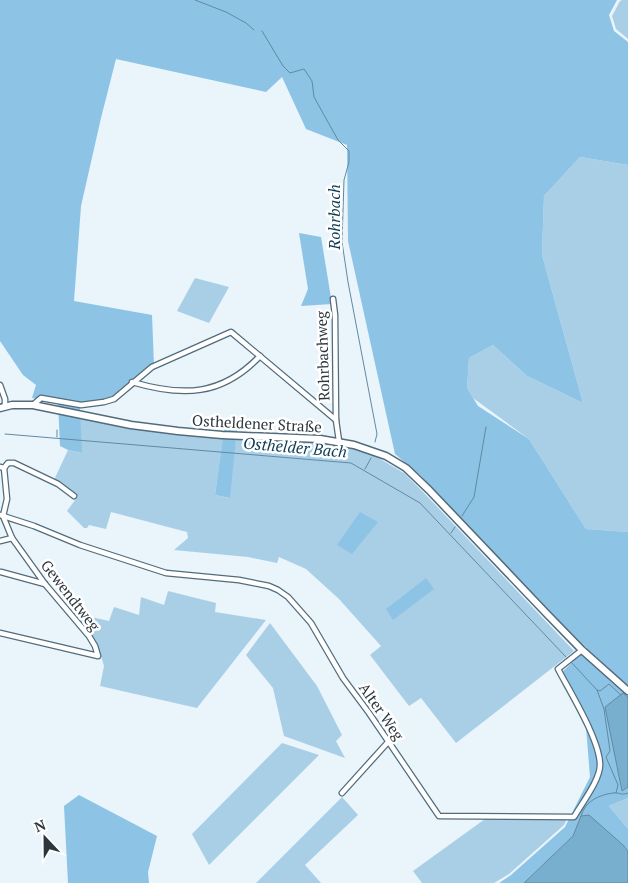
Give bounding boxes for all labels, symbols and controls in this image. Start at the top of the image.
water label: Rohrbach [323,184,345,251]
street label: Rohrbachweg [310,310,334,401]
street label: Ostheldener Straße [192,410,322,436]
water label: Osthelder Bach [242,432,348,462]
street label: Gewendtweg [37,555,106,636]
street label: Alter Weg [355,678,410,745]
north arrow [20,813,70,863]
text: N [31,815,49,836]

